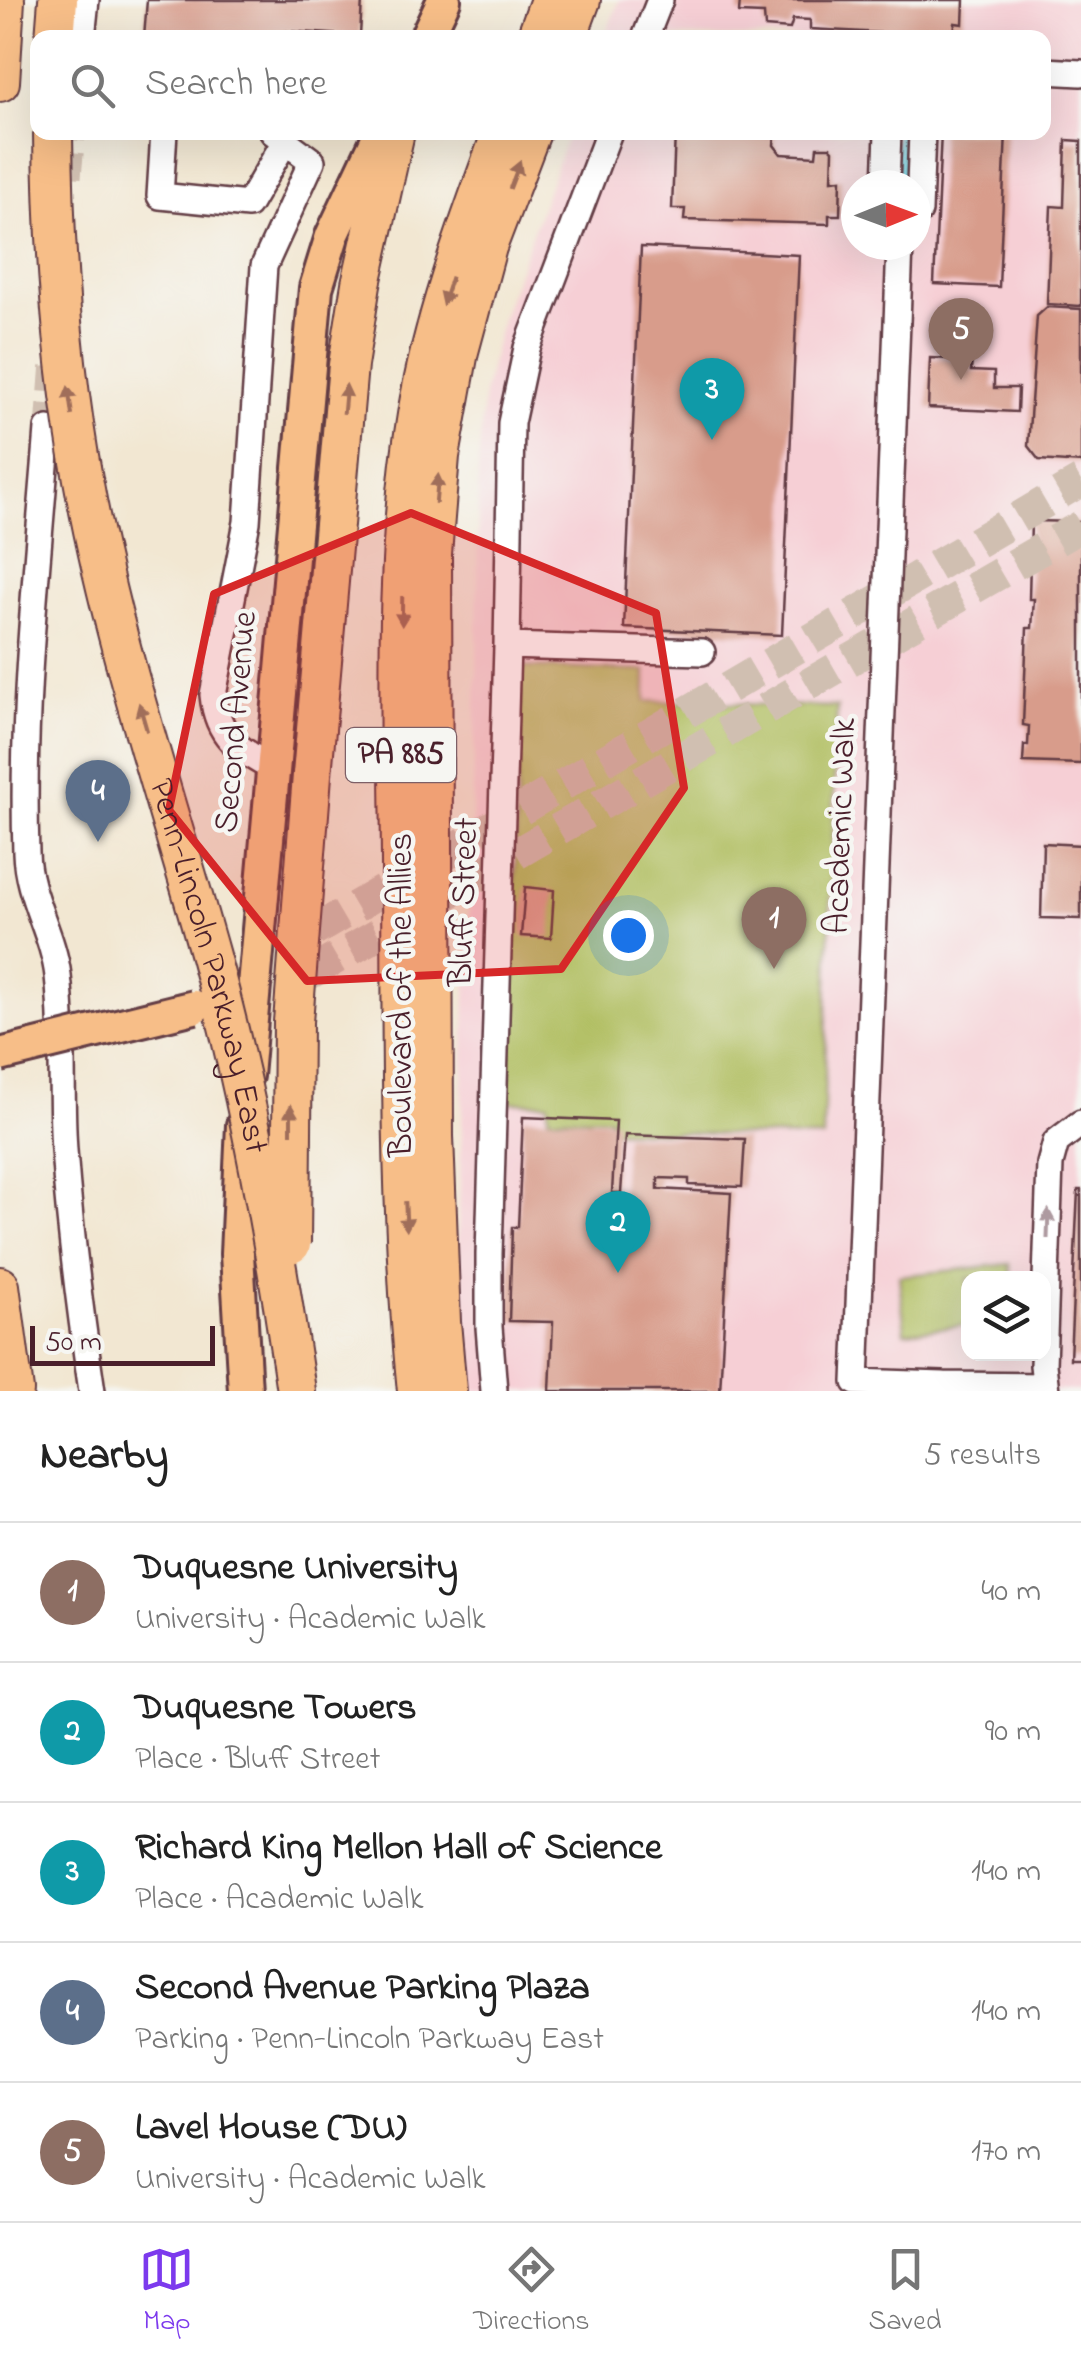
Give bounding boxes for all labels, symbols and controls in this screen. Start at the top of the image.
search box [30,30,1051,140]
text: Search here [145,57,327,113]
icon: search [65,58,120,113]
one-way arrow [507,159,523,189]
north arrow [841,170,931,260]
one-way arrow [439,276,454,306]
pin: 5 [928,298,994,380]
pin: 3 [680,358,744,440]
one-way arrow [338,383,354,414]
one-way arrow [62,384,78,416]
one-way arrow [430,473,446,505]
one-way arrow [394,596,410,628]
street label: Second Avenue [202,609,272,835]
one-way arrow [135,701,150,732]
street label: Academic Walk [813,716,871,935]
road number: PA 885 [346,728,456,782]
pin: 4 [66,760,130,842]
street label: Penn-Lincoln Parkway East [134,773,281,1158]
street label: Bluff Street [437,816,493,989]
street label: Boulevard of the Allies [377,833,428,1158]
pin: 1 [742,886,806,969]
your location [603,910,654,961]
one-way arrow [283,1103,299,1135]
pin: 2 [586,1190,650,1273]
one-way arrow [398,1201,414,1233]
one-way arrow [1040,1207,1056,1239]
map controls [961,1271,1051,1361]
button: layers [961,1271,1051,1361]
scale bar [30,1321,215,1366]
text: 50 m [45,1323,102,1364]
text: Nearby [40,1426,168,1487]
text: 5 results [924,1433,1041,1480]
text: Duquesne University [135,1541,458,1597]
text: 1 [67,1569,78,1616]
text: 40 m [981,1569,1041,1616]
text: University · Academic Walk [135,1597,486,1644]
text: Duquesne Towers [135,1681,417,1737]
text: 2 [65,1709,80,1756]
text: 90 m [985,1709,1041,1756]
text: Place · Bluff Street [135,1737,380,1784]
text: Richard King Mellon Hall of Science [135,1821,662,1877]
text: 3 [66,1849,79,1896]
text: 140 m [971,1849,1041,1896]
text: Place · Academic Walk [135,1877,423,1924]
text: Second Avenue Parking Plaza [135,1961,590,2017]
text: 4 [66,1989,79,2036]
text: 140 m [971,1989,1041,2036]
text: Parking · Penn-Lincoln Parkway East [135,2017,604,2064]
text: Lavel House (DU) [135,2101,407,2157]
text: 5 [63,2129,82,2176]
text: 170 m [971,2129,1041,2176]
text: University · Academic Walk [135,2157,486,2204]
tab: Map [139,2242,194,2343]
tab: Directions [473,2242,590,2343]
tab: Saved [869,2242,942,2343]

